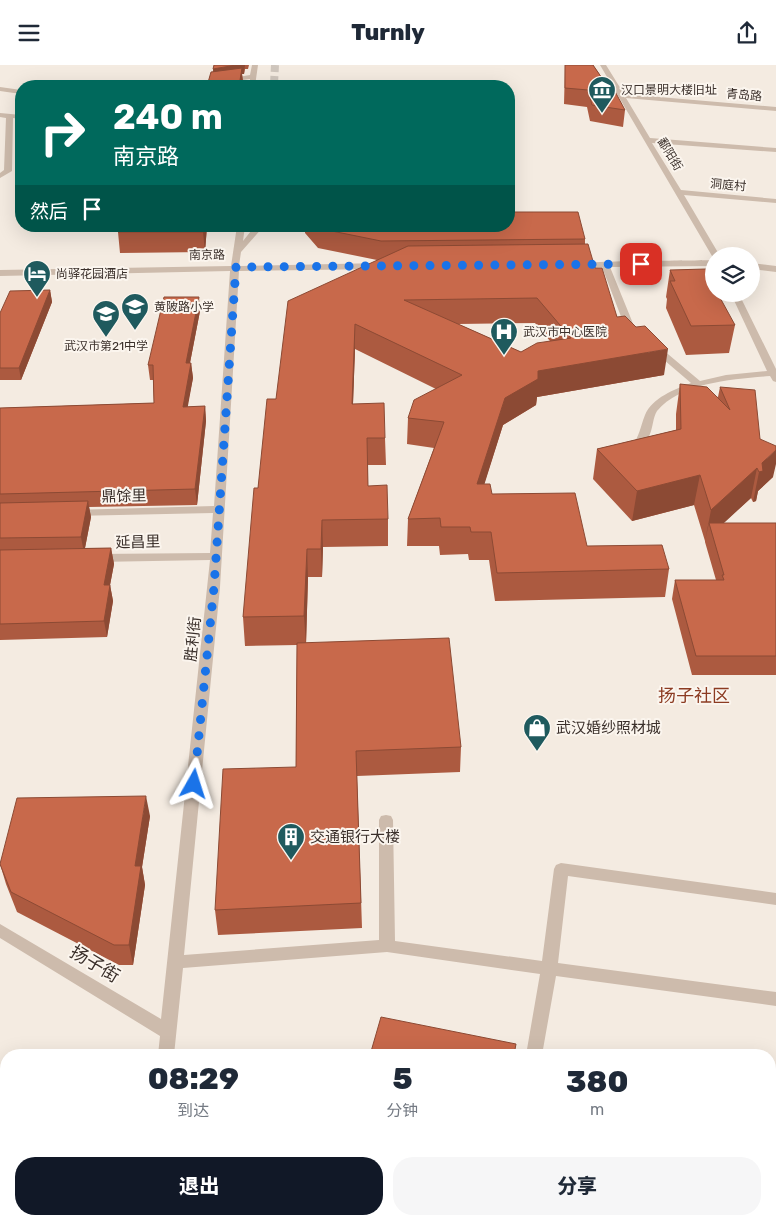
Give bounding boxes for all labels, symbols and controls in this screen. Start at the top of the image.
icon: menu [15,19,43,47]
text: Turnly [351,19,425,46]
icon: share [733,19,761,47]
museum icon: 汉口景明大楼旧址 [587,75,617,114]
place label: 汉口景明大楼旧址 [621,83,717,97]
street label: 青岛路 [725,86,763,104]
text: 240 m [113,96,223,138]
icon: right [30,100,95,165]
street label: 鄱阳街 [655,135,685,173]
text: 南京路 [113,143,179,170]
street label: 洞庭村 [709,176,748,194]
icon: arrive [78,195,106,223]
text: 然后 [30,200,68,223]
pin [620,243,662,285]
map controls [705,247,760,302]
button: layers [705,247,760,302]
street label: 南京路 [189,248,225,262]
icon: arrive [627,250,655,278]
hotel icon: 尚驿花园酒店 [22,259,52,298]
place label: 尚驿花园酒店 [56,267,128,281]
school or university icon: 黄陂路小学 [120,292,150,331]
school or university icon: 武汉市第21中学 [91,299,121,338]
place label: 黄陂路小学 [154,300,214,314]
hospital icon: 武汉市中心医院 [489,317,519,356]
place label: 武汉市中心医院 [523,325,607,339]
place label: 武汉市第21中学 [64,339,148,353]
street label: 鼎馀里 [101,487,147,505]
street label: 延昌里 [115,533,161,551]
street label: 胜利街 [182,616,204,662]
district label: 扬子社区 [658,685,730,707]
shop icon: 武汉婚纱照材城 [522,713,552,752]
place label: 武汉婚纱照材城 [556,719,661,737]
position arrow [167,757,219,809]
building icon: 交通银行大楼 [276,822,306,861]
place label: 交通银行大楼 [310,828,400,846]
street label: 扬子街 [66,941,124,987]
text: 08:29 [148,1061,239,1097]
text: 5 [392,1061,412,1097]
text: 380 [566,1064,628,1100]
text: m [590,1100,604,1119]
text: 到达 [177,1101,209,1120]
text: 分钟 [386,1101,418,1120]
button: 退出 [15,1157,383,1215]
button: 分享 [393,1157,761,1215]

